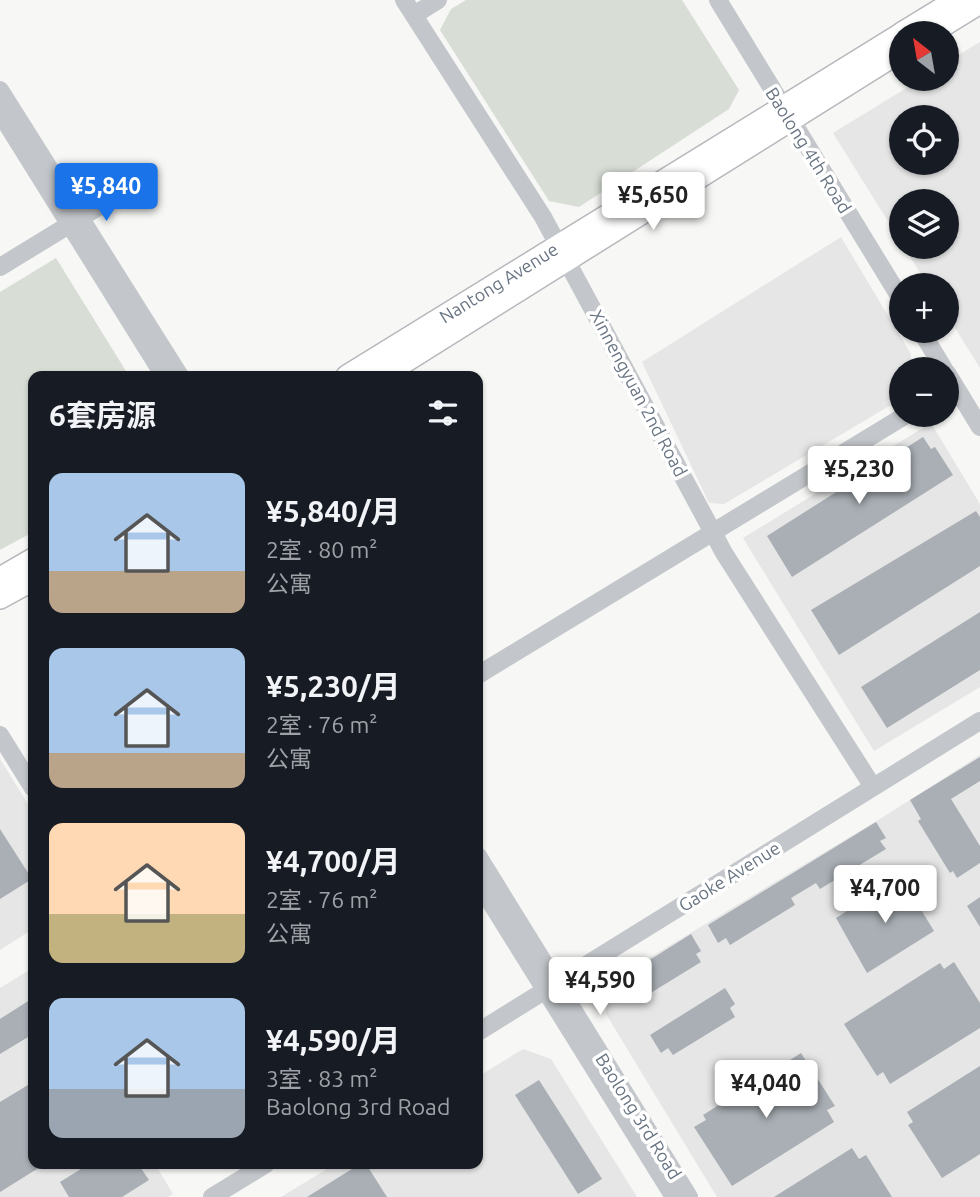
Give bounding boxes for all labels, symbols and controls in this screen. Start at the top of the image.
north arrow [889,21,959,91]
map controls [889,21,959,427]
street label: Baolong 4th Road [762,84,856,216]
button: locate [889,105,959,175]
pin: ¥5,840 [49,164,163,223]
text: ¥5,840 [71,173,141,198]
pin: ¥5,650 [596,173,710,232]
text: ¥5,650 [618,182,688,207]
button: layers [889,189,959,259]
street label: Nantong Avenue [436,238,561,327]
button: + [889,273,959,343]
street label: Xinnengyuan 2nd Road [587,306,691,480]
button: − [889,357,959,427]
icon: filters [424,394,462,432]
text: 6套房源 [49,398,156,432]
pin: ¥5,230 [802,447,916,506]
text: ¥5,230 [824,456,894,481]
text: ¥5,840/月 [266,494,401,528]
icon: home [105,501,189,585]
text: 2室 · 80 m² [266,537,377,562]
text: 公寓 [266,571,312,596]
text: ¥5,230/月 [266,669,401,703]
icon: home [105,676,189,760]
text: 2室 · 76 m² [266,712,377,737]
text: 公寓 [266,746,312,771]
street label: Gaoke Avenue [675,837,783,915]
text: ¥4,700/月 [266,844,401,878]
icon: home [105,851,189,935]
pin: ¥4,700 [828,866,942,925]
text: ¥4,700 [850,875,920,900]
text: 2室 · 76 m² [266,887,377,912]
text: 公寓 [266,921,312,946]
pin: ¥4,590 [543,958,657,1017]
text: ¥4,590 [565,967,635,992]
text: ¥4,590/月 [266,1023,401,1057]
icon: home [105,1026,189,1110]
street label: Baolong 3rd Road [592,1050,686,1182]
pin: ¥4,040 [709,1060,823,1120]
text: 3室 · 83 m² [266,1066,377,1091]
text: ¥4,040 [731,1070,801,1095]
text: Baolong 3rd Road [266,1094,450,1119]

